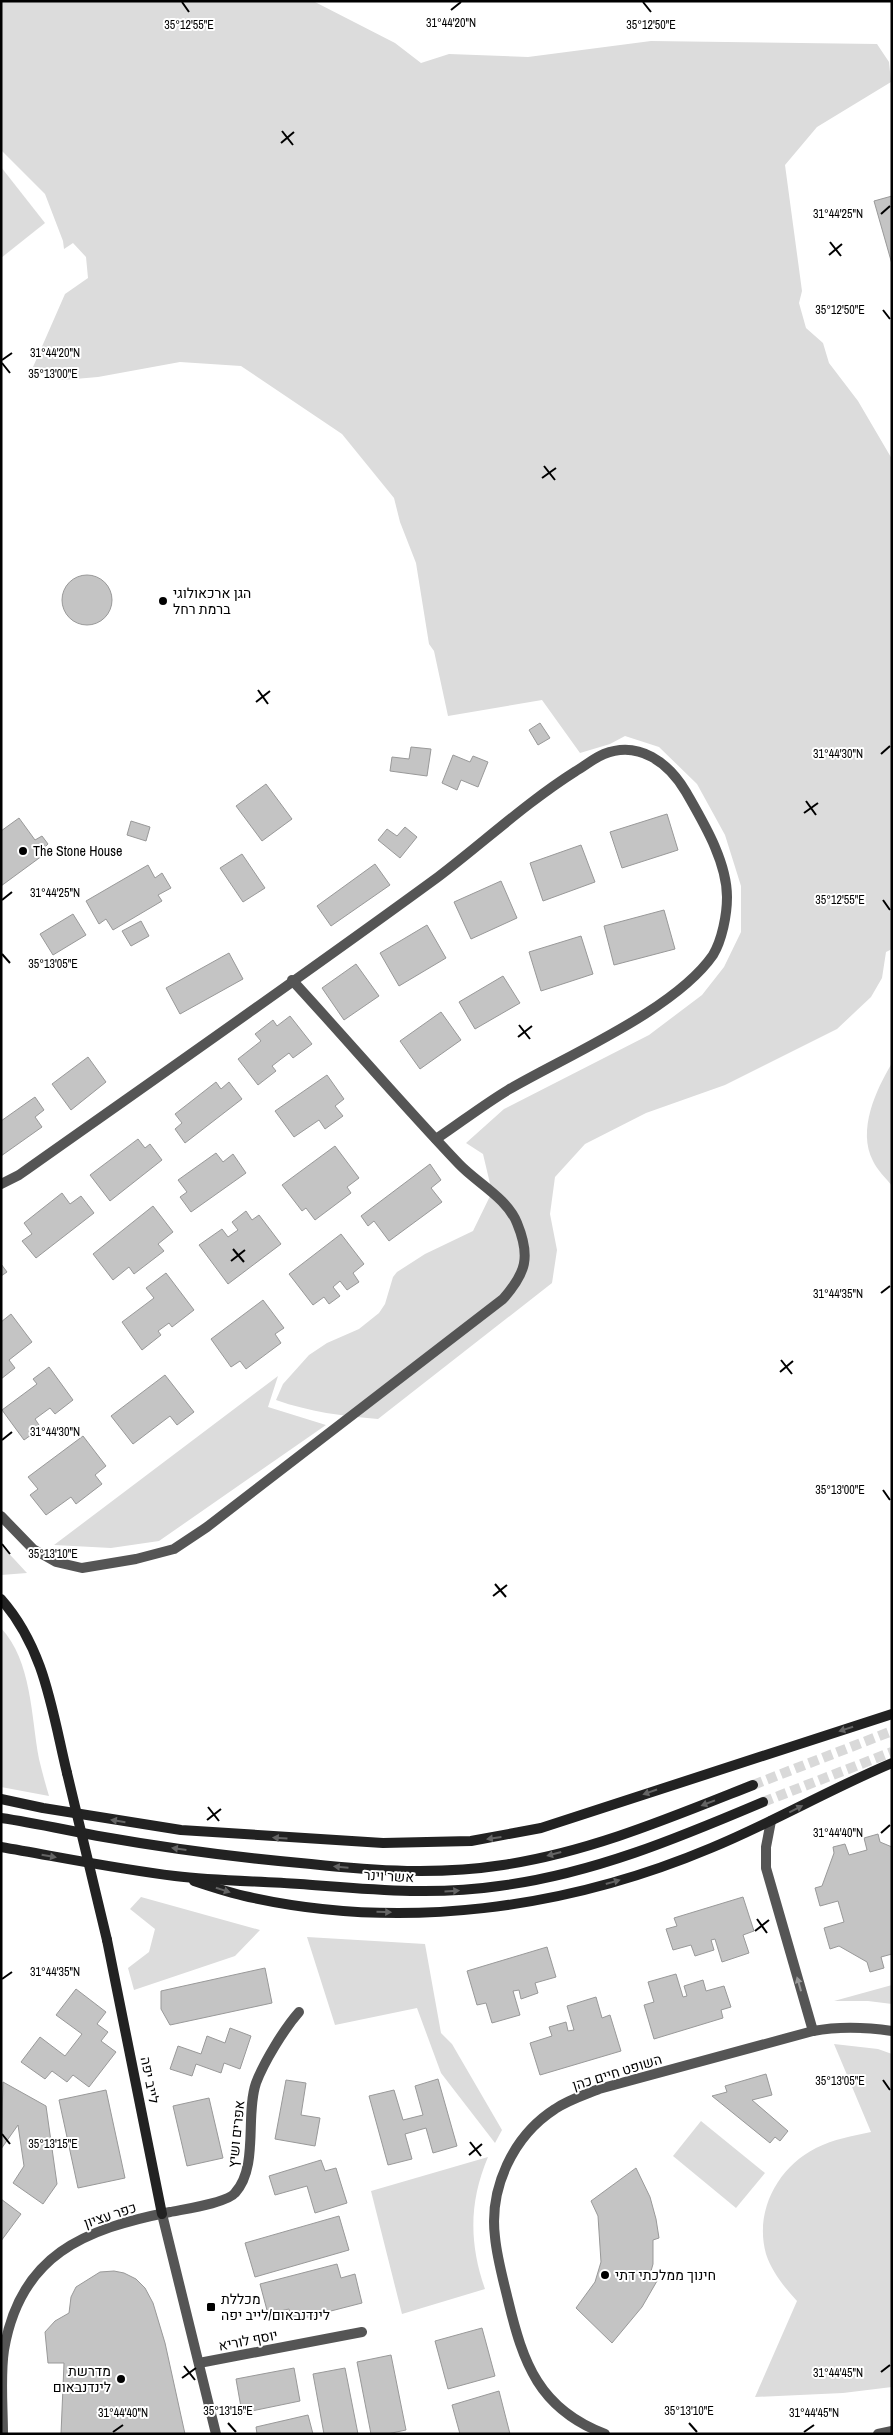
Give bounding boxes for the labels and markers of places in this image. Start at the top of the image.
place label: הגן ארכאולוגי ברמת רחל [173,584,251,618]
marker: הגן ארכאולוגי ברמת רחל [157,595,169,607]
place label: The Stone House [33,842,122,860]
marker: The Stone House [17,845,29,857]
place label: חינוך ממלכתי דתי [615,2266,716,2284]
marker: חינוך ממלכתי דתי [599,2269,611,2281]
place label: מכללת לינדנבאום/לייב יפה [221,2290,330,2324]
marker: מכללת לינדנבאום/לייב יפה [205,2301,217,2313]
place label: מדרשת לינדנבאום [53,2362,111,2396]
marker: מדרשת לינדנבאום [115,2373,127,2385]

